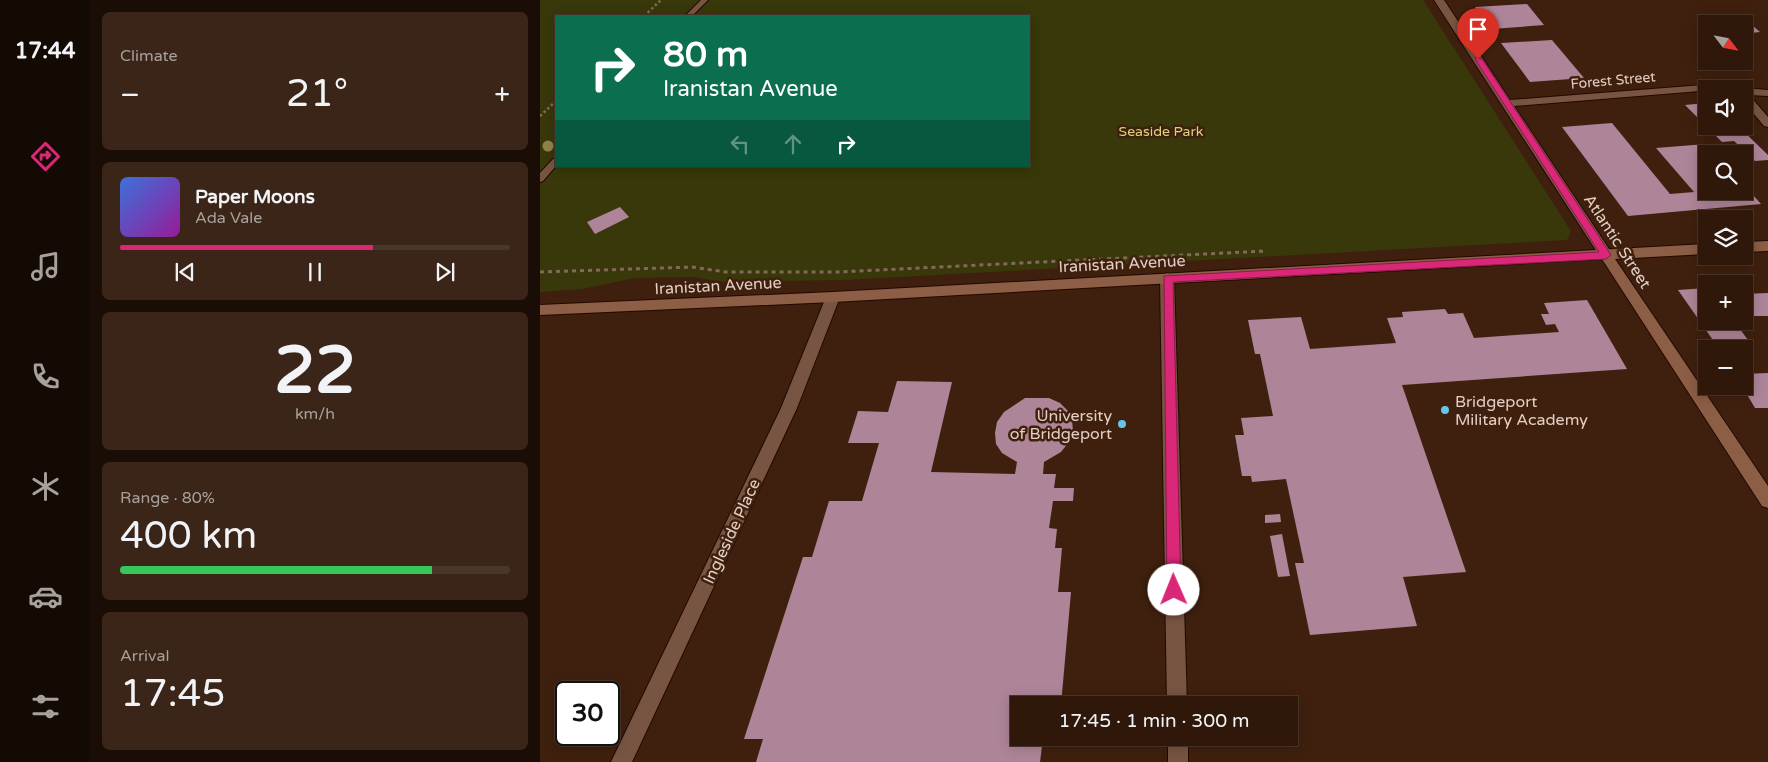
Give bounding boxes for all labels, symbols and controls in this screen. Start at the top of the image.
pin [1457,8,1499,59]
icon: arrive [1464,15,1492,43]
north arrow [1698,15,1752,70]
map controls [1698,15,1753,395]
text: 80 m [663,34,748,76]
icon: right [580,35,645,100]
text: 17:44 [15,38,75,64]
text: Climate [120,46,178,66]
street label: Forest Street [1570,68,1657,93]
text: 21° [286,71,348,117]
text: Iranistan Avenue [663,76,838,102]
text: − [120,78,140,112]
text: + [494,78,510,112]
button: sound [1698,80,1753,135]
park label: Seaside Park [1119,123,1204,140]
icon: left [726,130,754,158]
icon: ahead [779,130,807,158]
icon: right [832,130,860,158]
icon: directions [28,139,63,174]
button: search [1698,145,1753,200]
text: Paper Moons [195,186,315,208]
street label: Atlantic Street [1579,191,1655,293]
text: Ada Vale [195,208,262,228]
button: layers [1698,210,1753,265]
icon: music [28,249,63,284]
street label: Iranistan Avenue [1058,251,1186,277]
icon: previous [171,258,199,286]
icon: pause [301,258,329,286]
icon: next [431,258,459,286]
street label: Iranistan Avenue [654,273,782,299]
button: + [1698,275,1753,330]
text: 22 [274,332,356,411]
button: − [1698,340,1753,395]
icon: phone [28,359,63,394]
place label: Bridgeport Military Academy [1455,392,1588,430]
text: km/h [295,404,335,424]
marker: Bridgeport Military Academy [1439,404,1451,416]
place label: University of Bridgeport [1010,406,1112,444]
marker: University of Bridgeport [1116,418,1128,430]
icon: climate [28,469,63,504]
street label: Ingleside Place [699,476,765,587]
text: Range · 80% [120,488,215,508]
text: 400 km [120,513,257,559]
position arrow [1147,563,1199,615]
icon: car [28,579,63,614]
text: Arrival [120,646,169,666]
text: 17:45 [120,671,225,717]
speed limit sign: 30 [555,681,620,746]
icon: filters [28,689,63,724]
text: 17:45 · 1 min · 300 m [1058,710,1250,732]

